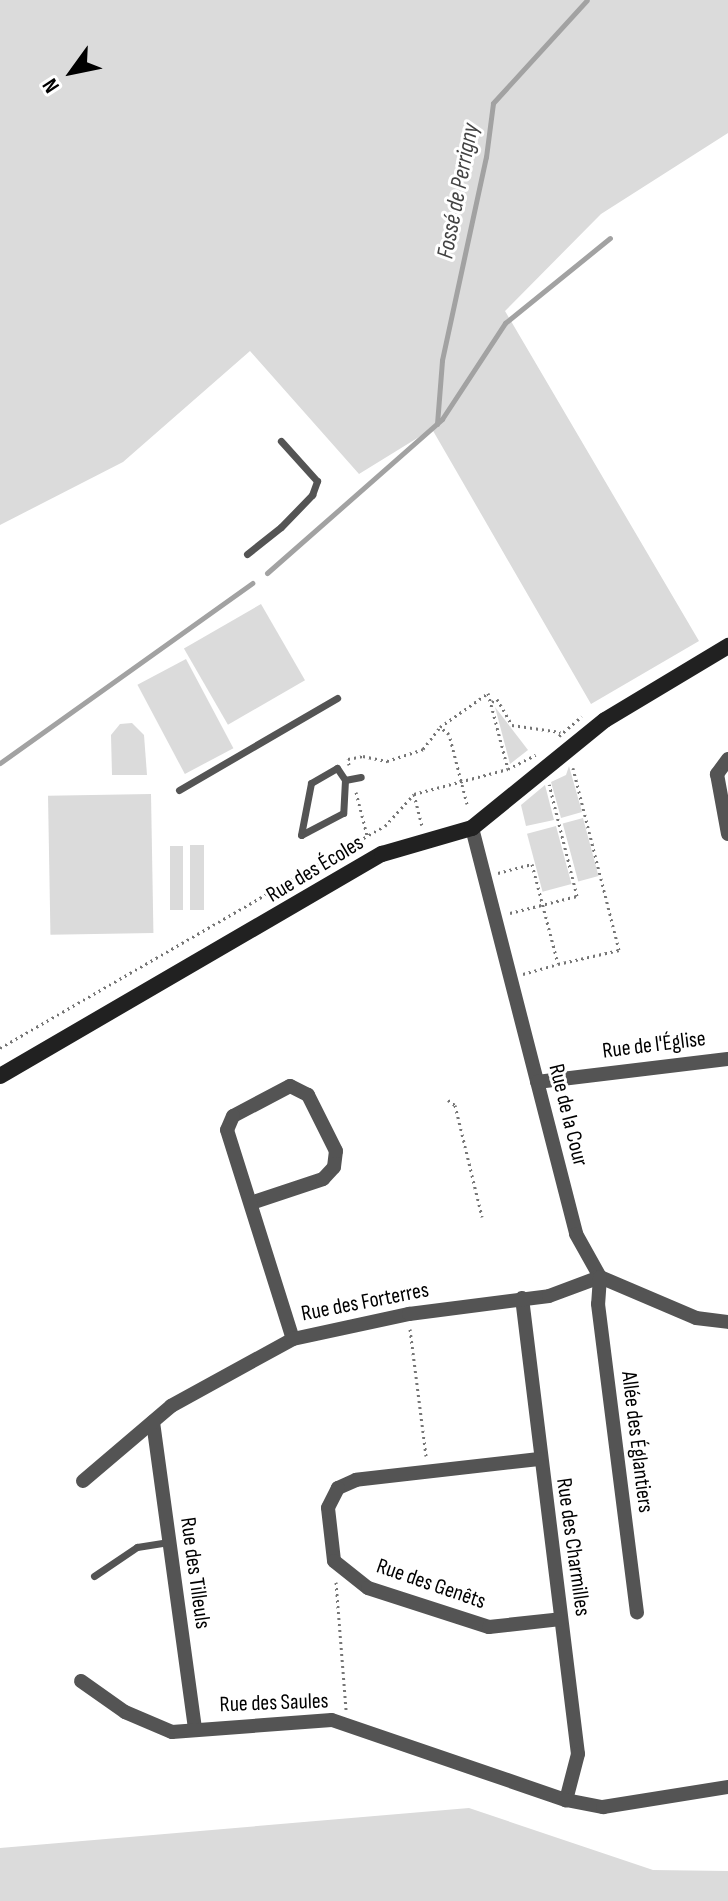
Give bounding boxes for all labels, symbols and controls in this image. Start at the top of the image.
north arrow [32,32,112,112]
text: N [37,73,66,98]
water label: Fossé de Perrigny [431,121,485,261]
street label: Rue des Écoles [262,830,368,908]
street label: Rue de l'Église [601,1026,707,1064]
street label: Rue de la Cour [543,1061,593,1169]
street label: Rue des Forterres [299,1277,431,1327]
street label: Allée des Églantiers [615,1370,659,1514]
street label: Rue des Charmilles [550,1476,596,1618]
street label: Rue des Tilleuls [174,1516,216,1630]
street label: Rue des Genêts [373,1553,489,1615]
street label: Rue des Saules [219,1688,329,1718]

